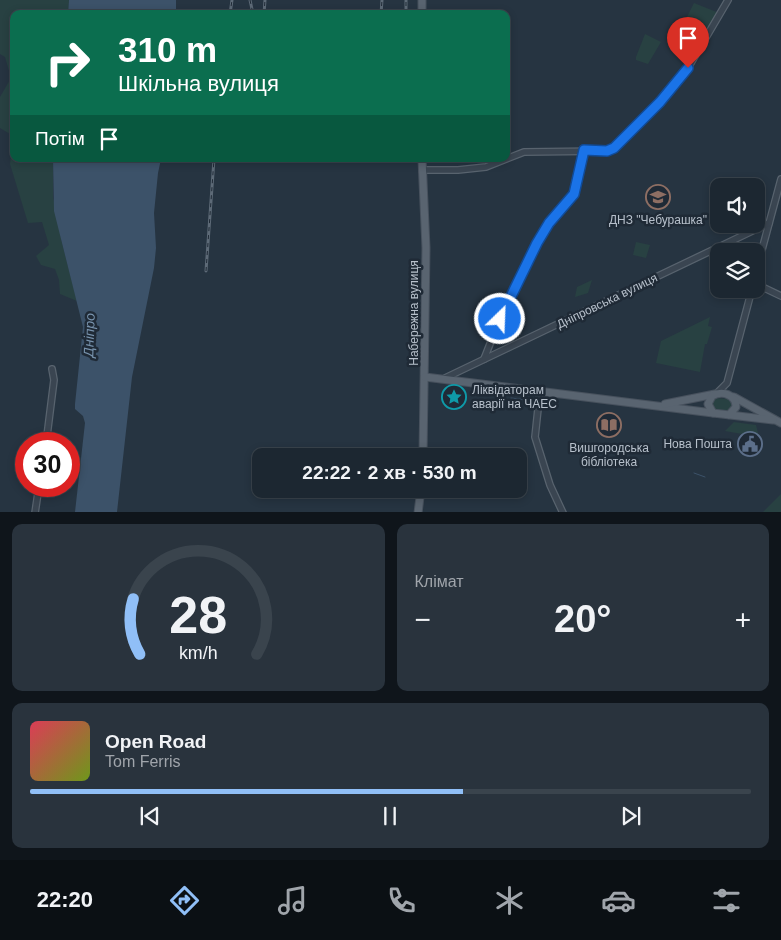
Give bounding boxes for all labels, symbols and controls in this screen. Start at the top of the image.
pin [667,17,709,68]
icon: arrive [674,24,702,52]
icon: right [35,30,100,95]
text: 310 m [118,30,217,69]
text: Шкільна вулиця [118,71,279,96]
icon: arrive [95,125,123,153]
text: Потім [35,128,85,149]
map controls [710,178,765,298]
button: sound [710,178,765,233]
school or university icon: ДНЗ "Чебурашка" [645,184,671,210]
place label: ДНЗ "Чебурашка" [609,213,707,227]
button: layers [710,243,765,298]
street label: Набережна вулиця [407,260,421,366]
street label: Дніпровська вулиця [554,271,660,331]
position arrow [473,292,525,344]
water label: Дніпро [80,313,98,359]
place label: Ліквідаторам аварії на ЧАЕС [472,383,557,411]
place icon: Ліквідаторам аварії на ЧАЕС [441,384,467,410]
library icon: Вишгородська бібліотека [596,412,622,438]
public building icon: Нова Пошта [737,431,763,457]
speed limit sign: 30 [15,432,80,497]
place label: Нова Пошта [663,437,732,451]
place label: Вишгородська бібліотека [569,441,649,469]
text: 22:22 · 2 хв · 530 m [302,462,477,483]
text: Клімат [415,573,464,590]
text: 28 [169,586,227,644]
text: 20° [554,598,611,640]
text: − [415,604,431,635]
text: + [735,604,751,635]
text: km/h [179,643,218,663]
text: Open Road [105,731,206,752]
text: Tom Ferris [105,753,181,770]
icon: previous [136,802,164,830]
icon: pause [376,802,404,830]
icon: next [617,802,645,830]
icon: directions [167,883,202,918]
icon: music [275,883,310,918]
icon: phone [384,883,419,918]
icon: climate [492,883,527,918]
icon: car [601,883,636,918]
icon: filters [709,883,744,918]
text: 22:20 [37,887,93,912]

